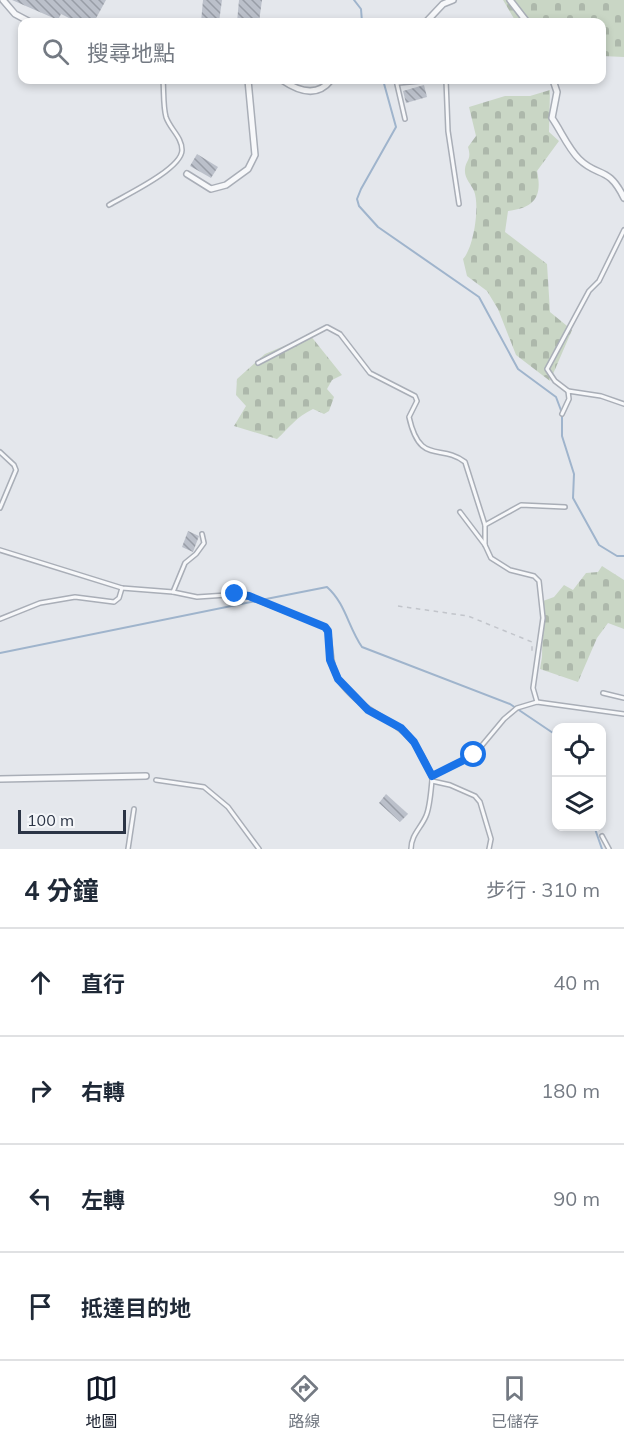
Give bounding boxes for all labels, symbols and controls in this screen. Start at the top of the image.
search box [18,18,606,84]
icon: search [39,35,72,68]
text: 搜尋地點 [87,39,175,67]
route end [221,580,247,606]
map controls [552,723,606,831]
button: locate [552,723,606,777]
route start [460,741,486,767]
button: layers [552,777,606,831]
scale bar [18,807,126,834]
text: 100 m [27,810,74,830]
text: 4 分鐘 [24,874,99,907]
text: 步行 · 310 m [486,877,600,902]
icon: ahead [24,966,57,999]
text: 直行 [81,970,125,998]
text: 40 m [553,970,600,995]
icon: right [24,1074,57,1107]
text: 右轉 [81,1078,125,1106]
text: 180 m [541,1078,600,1103]
icon: left [24,1182,57,1215]
text: 左轉 [81,1186,125,1214]
text: 90 m [553,1186,600,1211]
icon: arrive [24,1290,57,1323]
text: 抵達目的地 [81,1294,191,1322]
tab: 地圖 [85,1372,118,1432]
tab: 路線 [288,1372,321,1432]
tab: 已儲存 [491,1372,539,1432]

